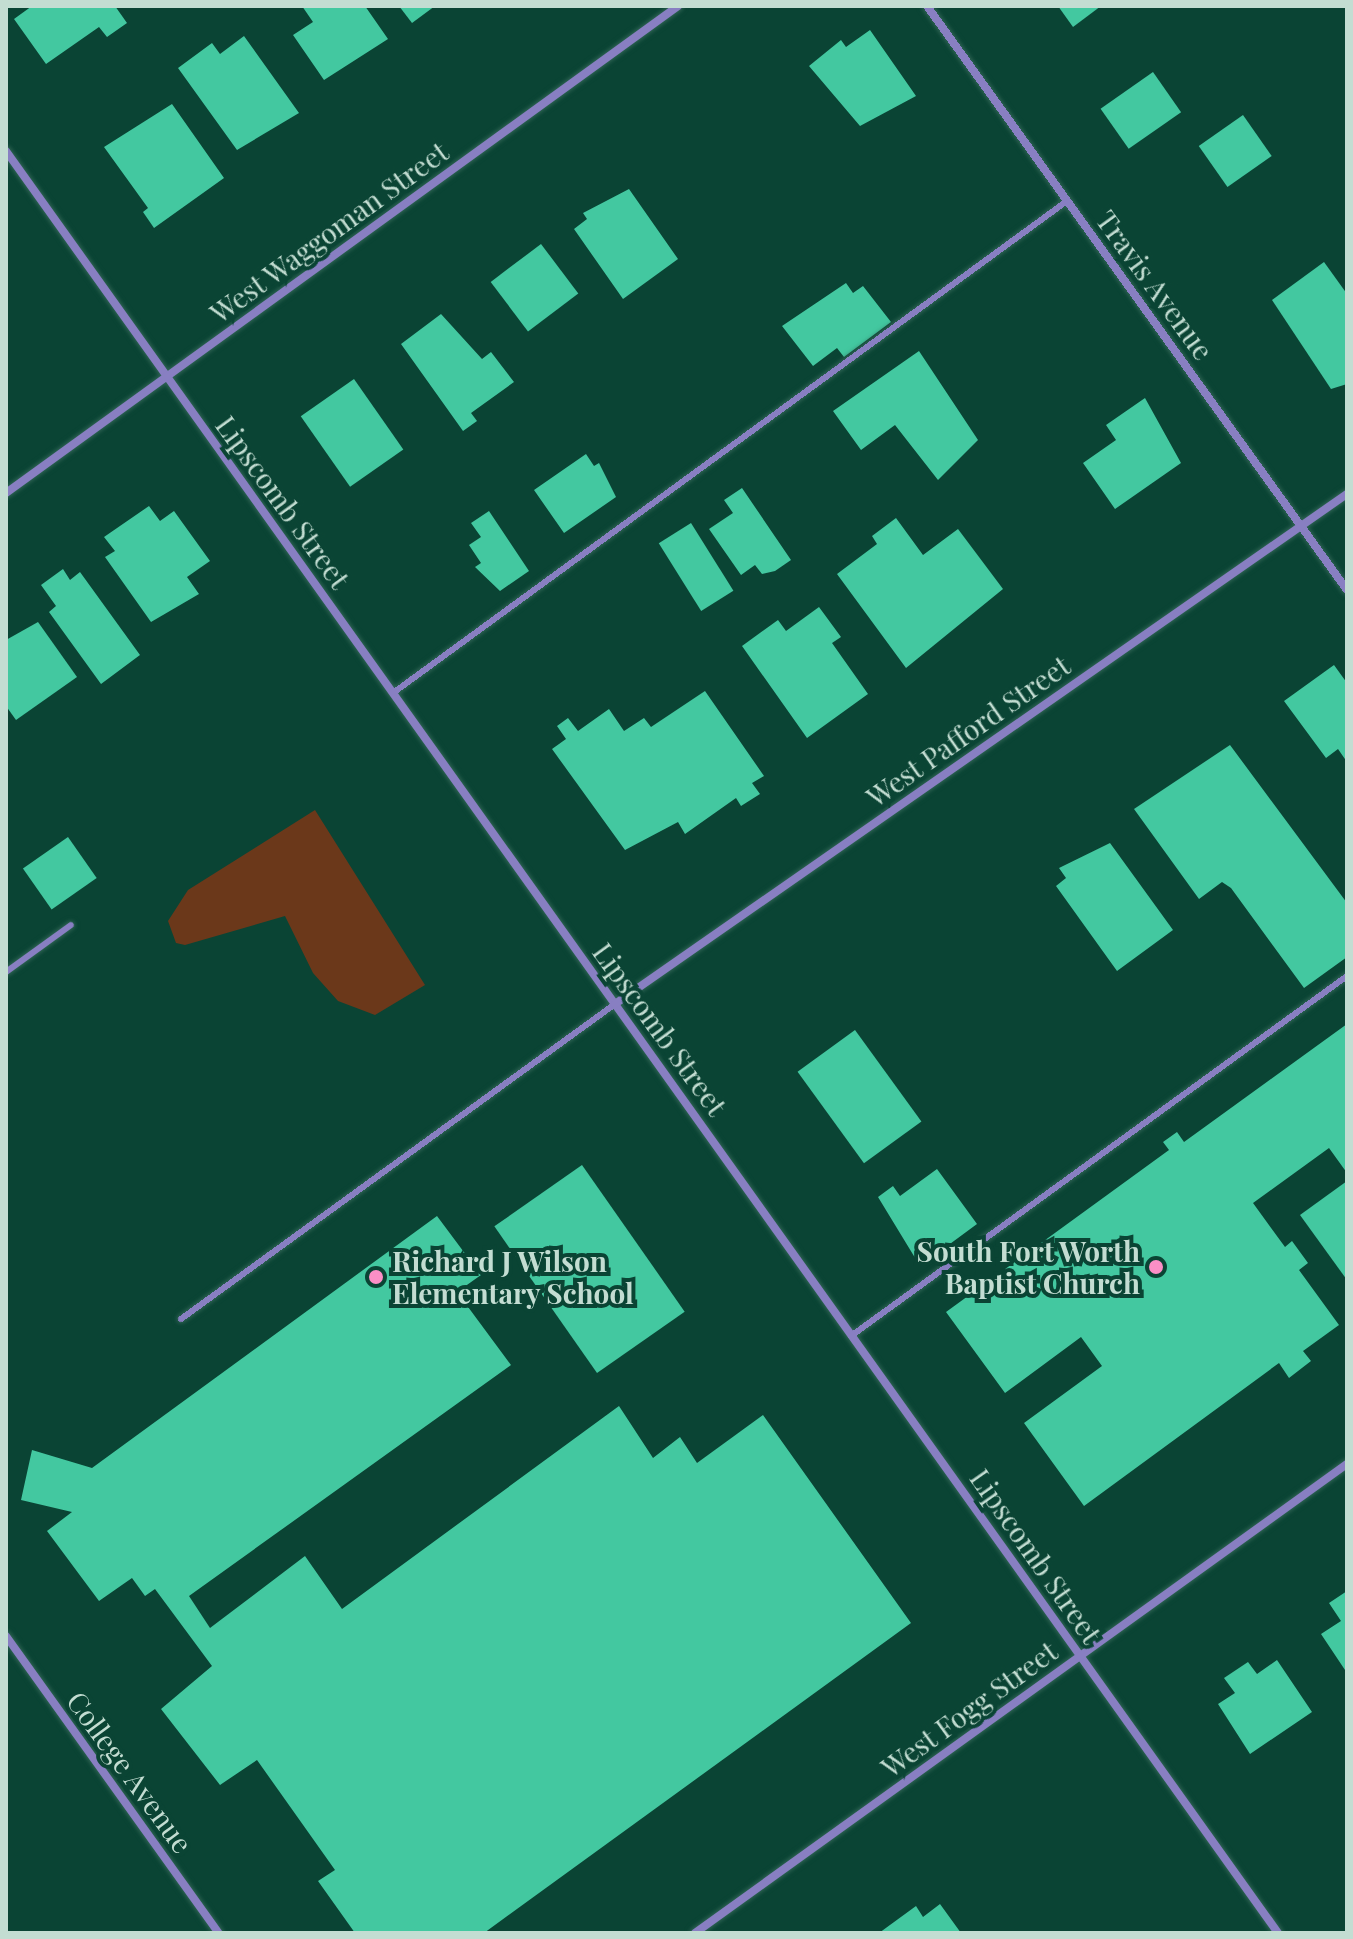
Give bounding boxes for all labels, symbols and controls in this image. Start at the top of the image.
street label: West Waggoman Street [203,134,455,330]
street label: Travis Avenue [1089,203,1221,367]
street label: Lipscomb Street [209,409,357,595]
street label: West Pafford Street [860,648,1076,814]
street label: Lipscomb Street [586,936,734,1122]
place label: South Fort Worth Baptist Church [915,1234,1140,1300]
place label: Richard J Wilson Elementary School [392,1244,634,1310]
marker: South Fort Worth Baptist Church [1147,1258,1165,1276]
marker: Richard J Wilson Elementary School [367,1268,385,1286]
street label: Lipscomb Street [963,1462,1109,1650]
street label: West Fogg Street [874,1634,1064,1784]
street label: College Avenue [60,1684,200,1860]

